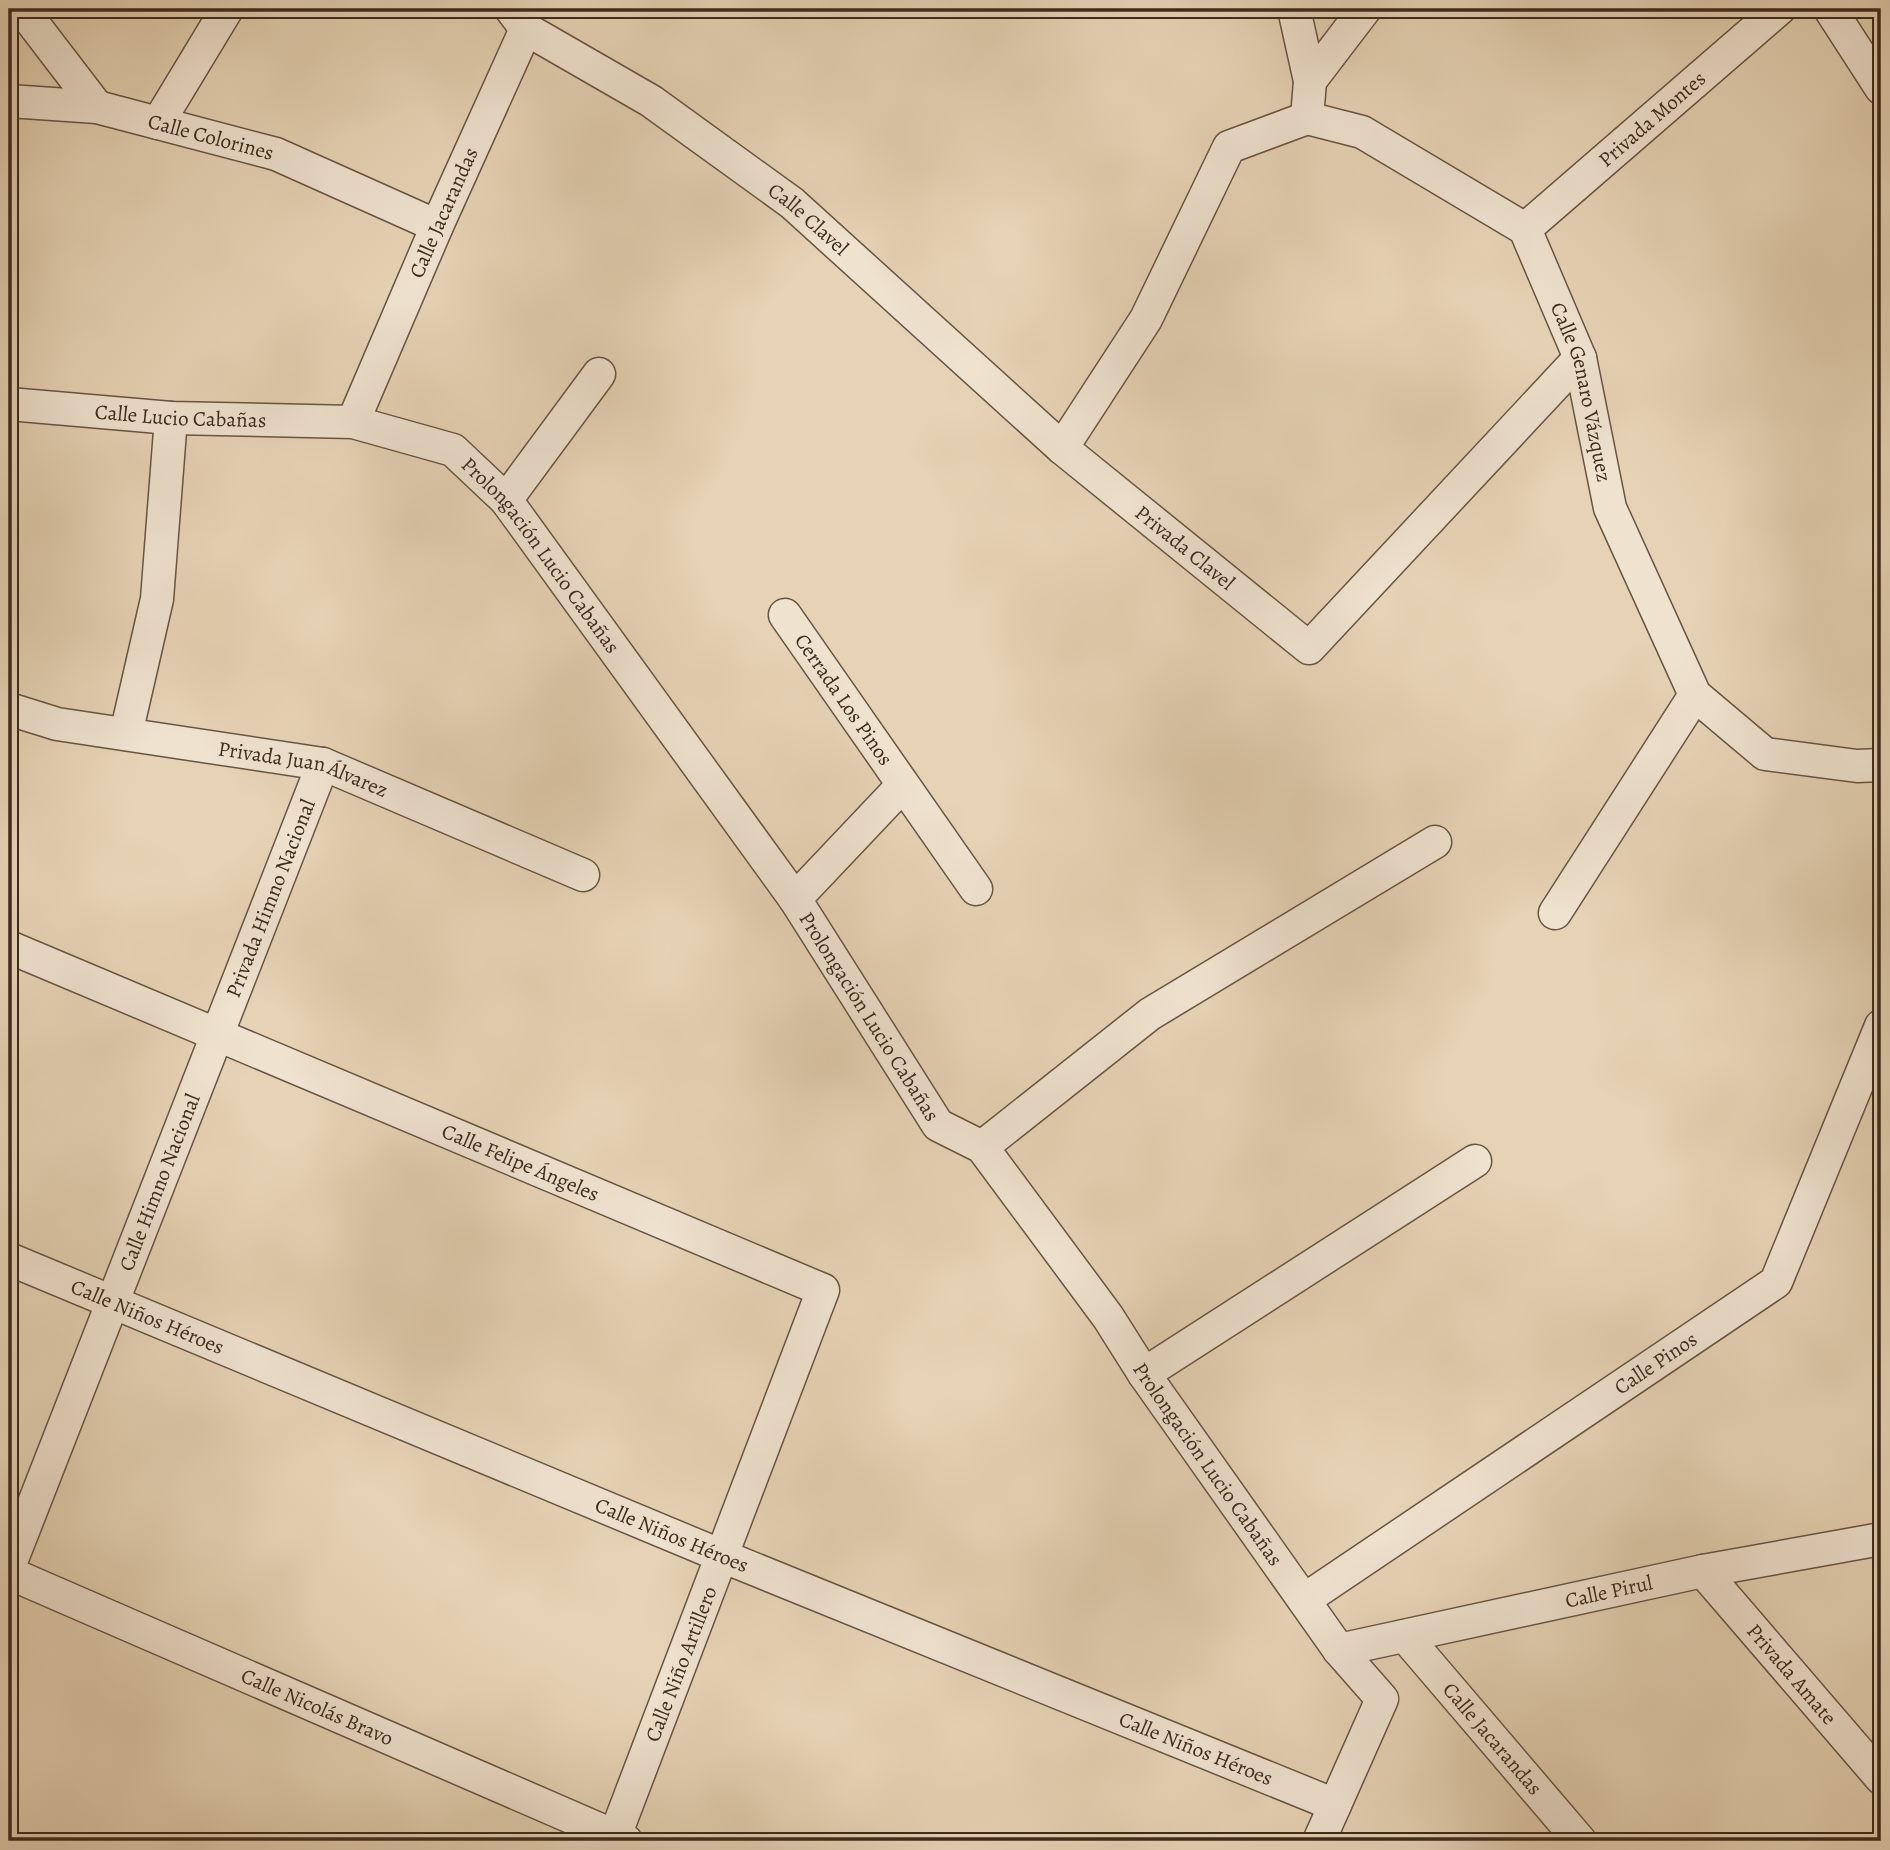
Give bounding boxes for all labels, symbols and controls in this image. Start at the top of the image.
street label: Privada Montes [1592,65,1712,173]
street label: Calle Colorines [145,107,277,167]
street label: Calle Jacarandas [402,143,485,282]
street label: Calle Clavel [762,176,855,262]
street label: Calle Genaro Vázquez [1544,298,1618,484]
street label: Calle Lucio Cabañas [94,397,267,434]
street label: Prolongación Lucio Cabañas [455,451,626,659]
street label: Privada Clavel [1129,499,1241,596]
street label: Cerrada Los Pinos [788,628,900,771]
street label: Privada Juan Álvarez [216,734,392,804]
street label: Privada Himno Nacional [219,795,322,1002]
street label: Prolongación Lucio Cabañas [793,906,946,1127]
street label: Calle Himno Nacional [112,1090,207,1275]
street label: Calle Felipe Ángeles [438,1117,603,1208]
street label: Calle Niños Héroes [67,1272,228,1361]
street label: Calle Pinos [1609,1325,1703,1401]
street label: Prolongación Lucio Cabañas [1126,1357,1289,1571]
street label: Calle Niños Héroes [591,1491,753,1579]
street label: Calle Pirul [1562,1568,1655,1615]
street label: Calle Niño Artillero [638,1582,724,1746]
street label: Privada Amate [1740,1618,1843,1731]
street label: Calle Nicolás Bravo [237,1661,398,1752]
street label: Calle Jacarandas [1437,1676,1549,1801]
street label: Calle Niños Héroes [1115,1705,1277,1792]

